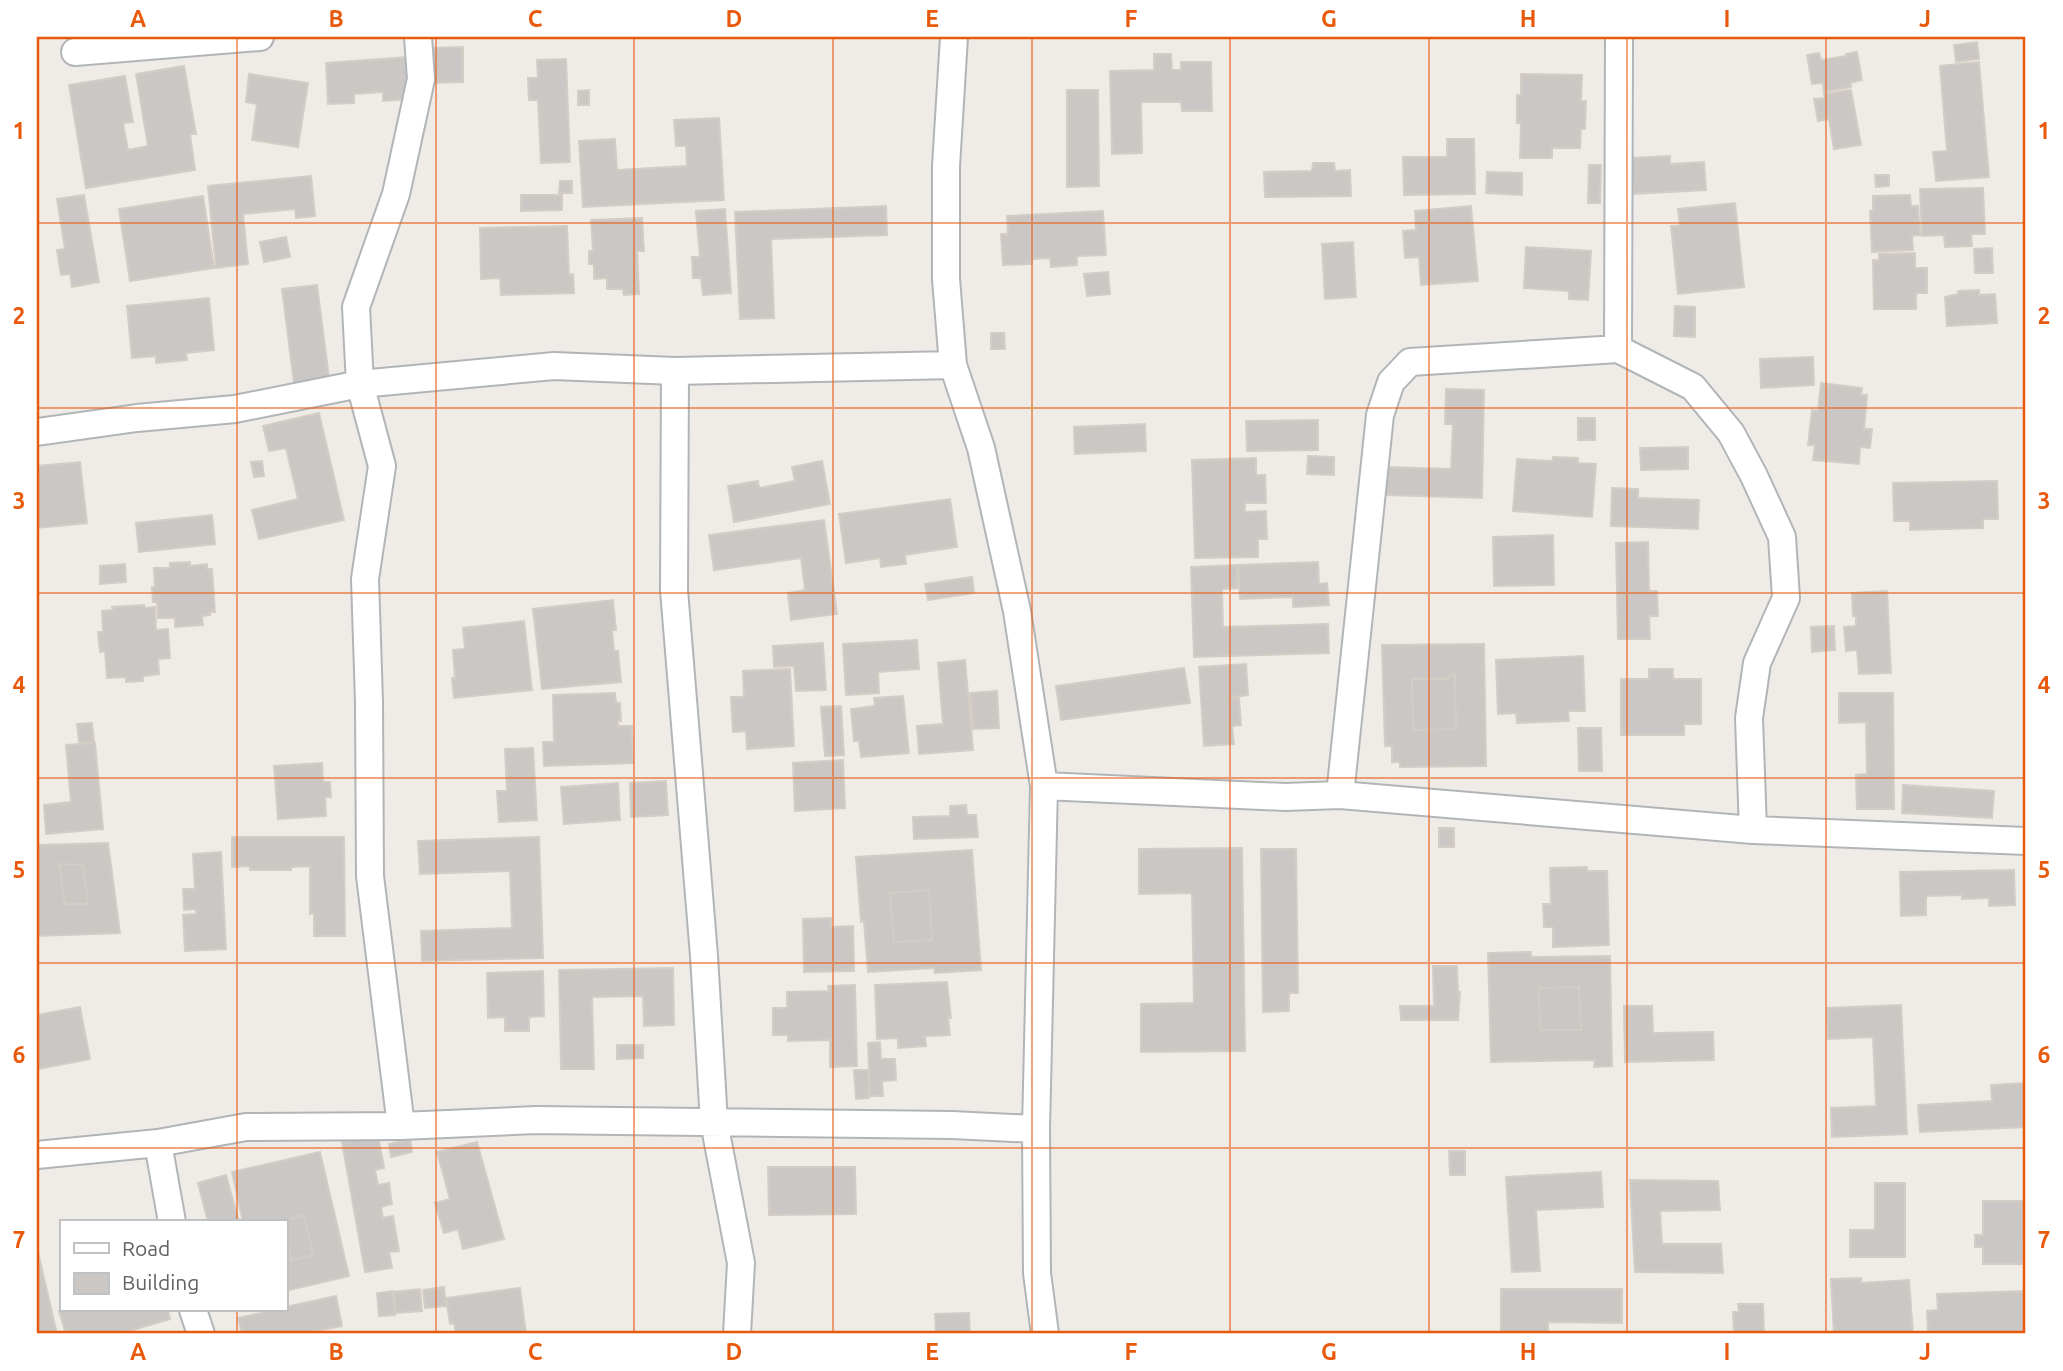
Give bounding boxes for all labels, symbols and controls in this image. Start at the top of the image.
text: A [130,6,146,31]
text: B [328,6,344,31]
text: C [528,6,543,31]
text: D [726,6,742,31]
text: E [925,6,939,31]
text: F [1125,6,1138,31]
text: G [1321,6,1337,31]
text: H [1520,6,1536,31]
text: I [1724,6,1730,31]
text: J [1919,6,1931,31]
text: 1 [13,118,25,143]
text: 1 [2038,118,2050,143]
text: 2 [13,303,25,328]
text: 2 [2038,303,2050,328]
text: 3 [13,488,25,513]
text: 3 [2038,488,2050,513]
text: 4 [13,672,26,697]
text: 4 [2038,672,2051,697]
text: 5 [13,857,25,882]
text: 5 [2038,857,2050,882]
text: 6 [13,1042,26,1067]
text: 6 [2038,1042,2051,1067]
legend [60,1220,287,1312]
text: 7 [13,1227,25,1252]
text: 7 [2038,1227,2050,1252]
text: Road [122,1236,170,1260]
text: Building [122,1270,199,1294]
text: A [130,1339,146,1364]
text: B [328,1339,344,1364]
text: C [528,1339,543,1364]
text: D [726,1339,742,1364]
text: E [925,1339,939,1364]
text: F [1125,1339,1138,1364]
text: G [1321,1339,1337,1364]
text: H [1520,1339,1536,1364]
text: I [1724,1339,1730,1364]
text: J [1919,1339,1931,1364]

